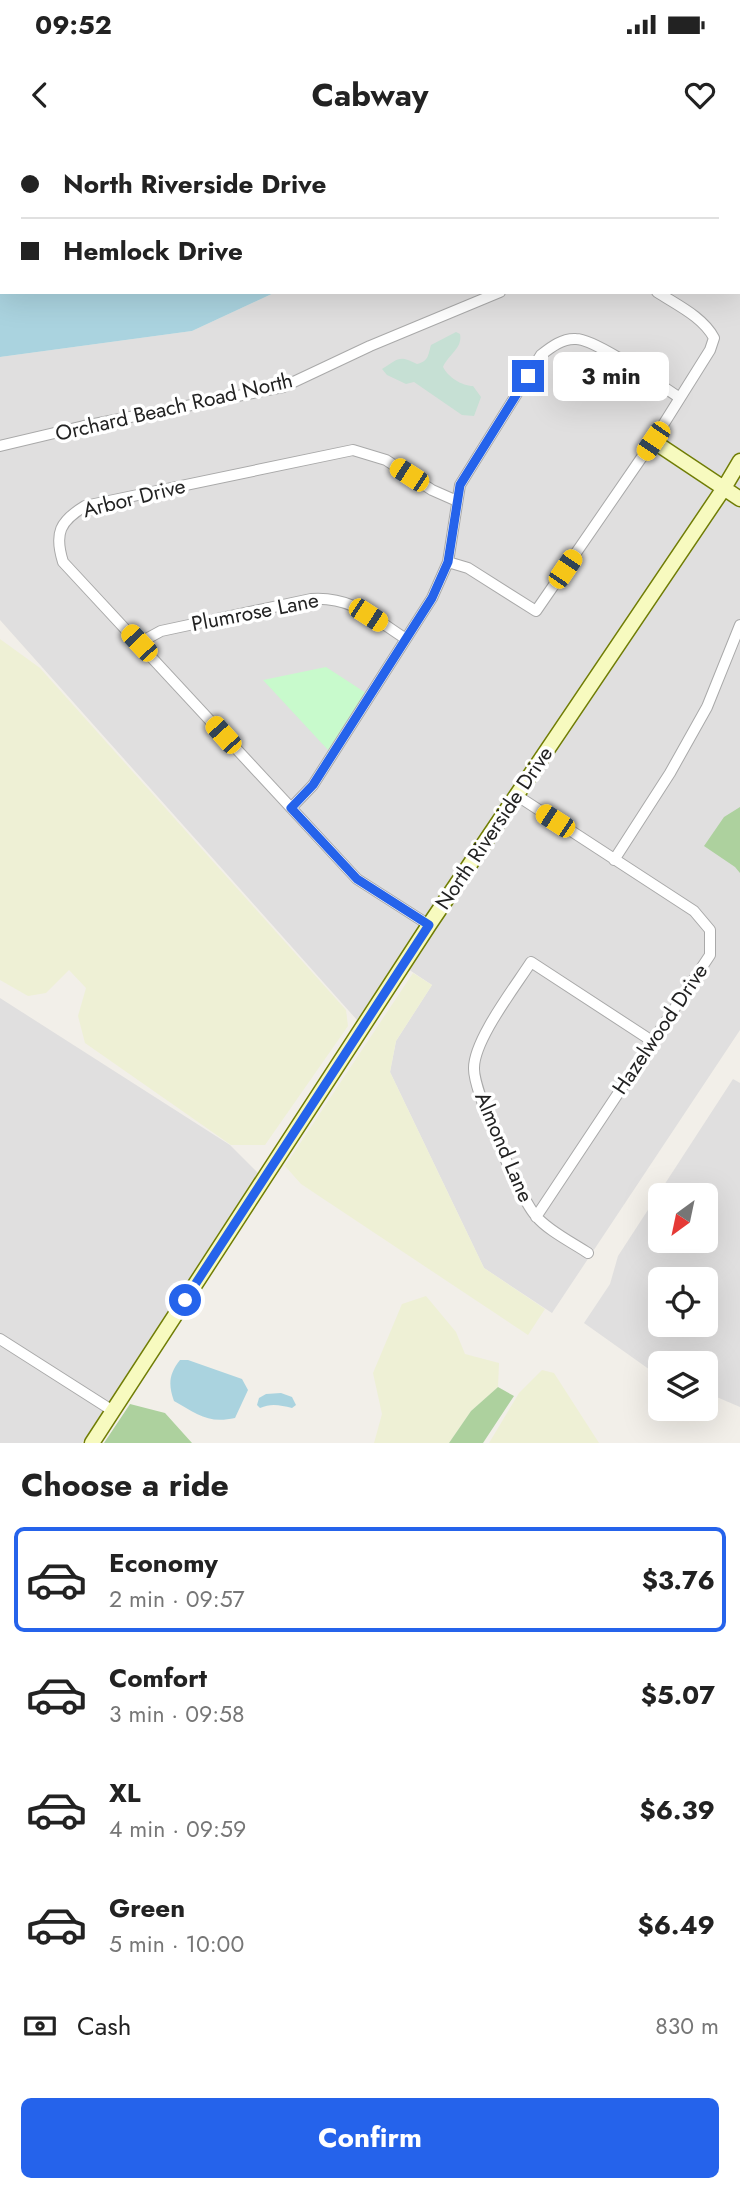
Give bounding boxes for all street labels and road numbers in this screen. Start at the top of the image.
street label: Orchard Beach Road North [52,365,296,449]
street label: Arbor Drive [80,471,189,525]
street label: Plumrose Lane [189,585,321,639]
street label: North Riverside Drive [428,740,560,916]
street label: Hazelwood Drive [605,957,715,1100]
street label: Almond Lane [467,1087,541,1207]

